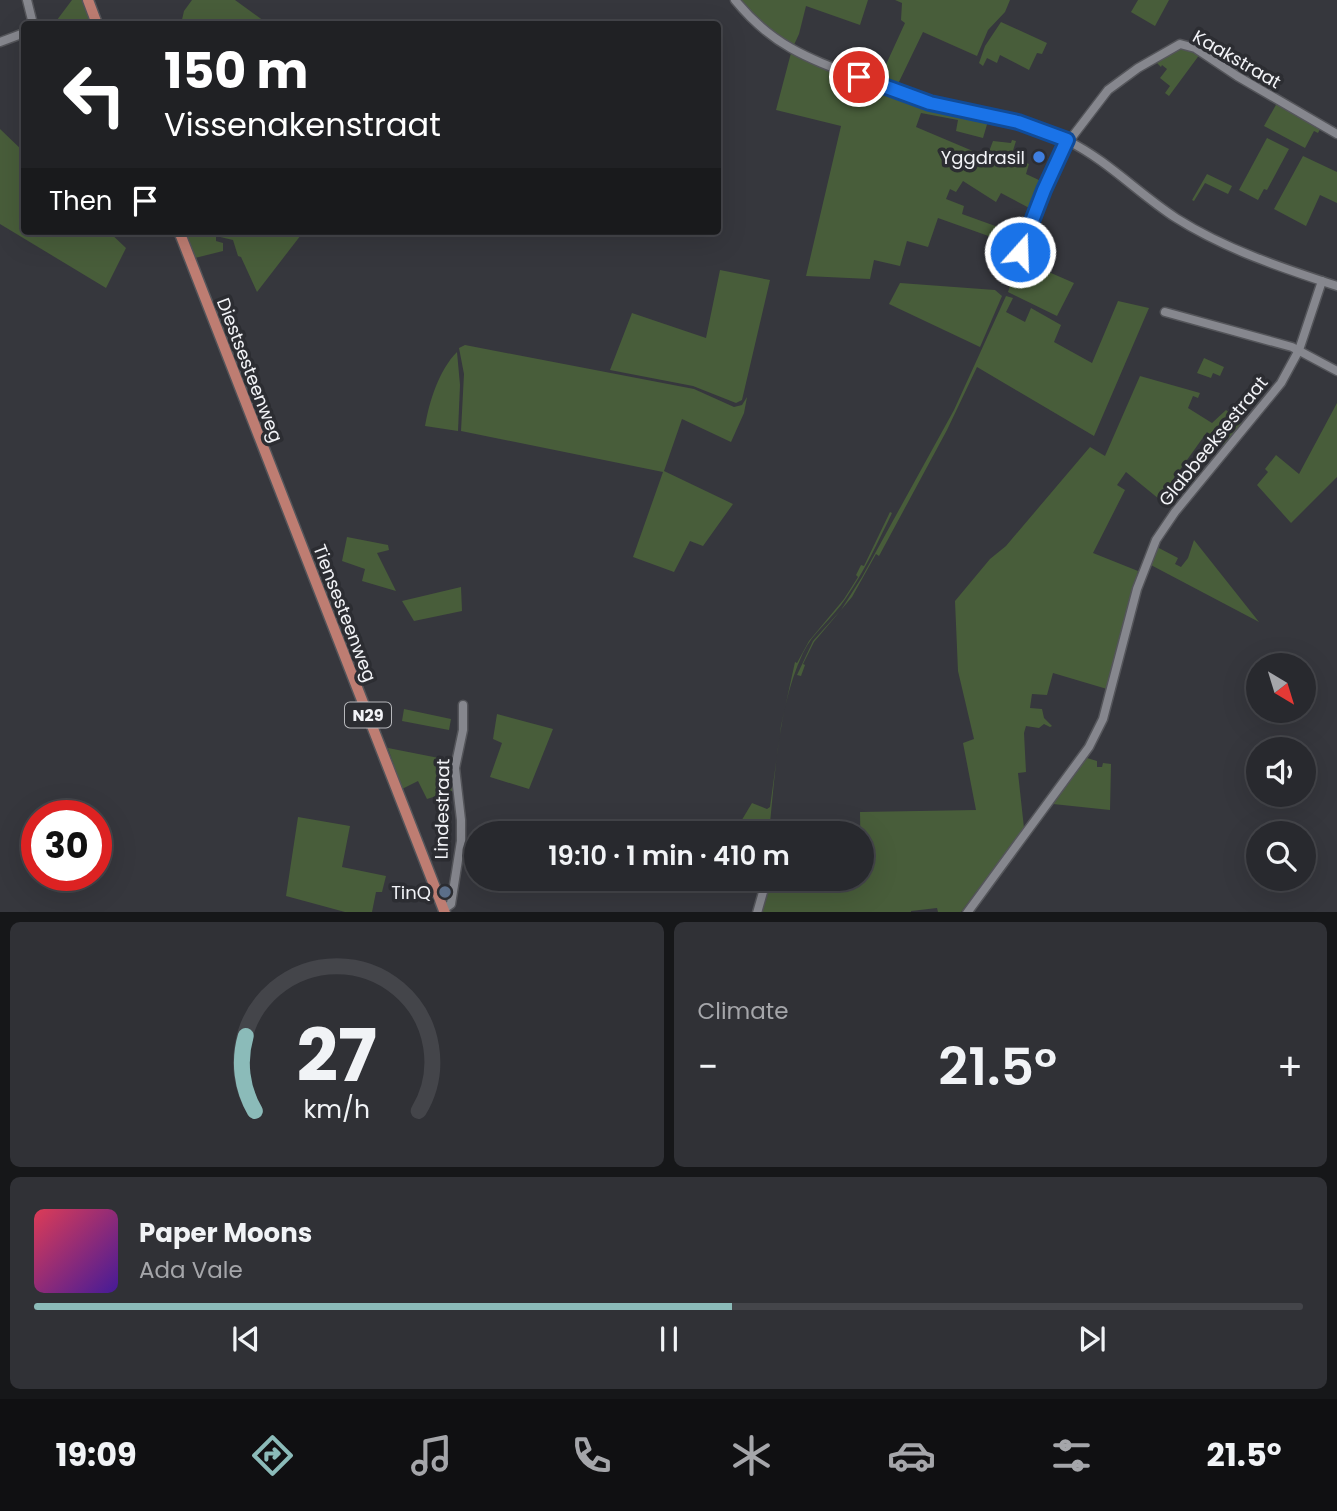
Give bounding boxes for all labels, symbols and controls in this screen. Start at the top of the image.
street label: Kaakstraat [1188,24,1286,94]
text: 150 m [164,37,309,105]
pin [829,47,889,107]
icon: left [49,49,140,140]
icon: arrive [840,58,878,96]
text: Vissenakenstraat [164,102,441,147]
place label: Yggdrasil [941,145,1025,170]
marker: Yggdrasil [1031,149,1047,165]
icon: arrive [126,182,164,220]
text: Then [49,183,112,219]
position arrow [983,215,1057,289]
street label: Diestsesteenweg [211,294,289,446]
street label: Glabbeeksestraat [1153,371,1273,511]
street label: Tiensesteenweg [307,541,383,685]
north arrow [1246,653,1316,723]
map controls [1246,653,1316,891]
road number: N29 [345,702,391,728]
button: sound [1246,737,1316,807]
street label: Lindestraat [429,758,455,860]
speed limit sign: 30 [21,800,112,891]
button: search [1246,821,1316,891]
text: 19:10 · 1 min · 410 m [548,838,790,874]
place label: TinQ [391,880,431,905]
marker: TinQ [437,884,453,900]
text: Climate [698,995,788,1027]
text: 27 [296,1005,377,1106]
text: 21.5° [938,1030,1057,1103]
text: − [698,1040,718,1093]
text: + [1277,1040,1303,1093]
text: km/h [303,1091,370,1126]
text: Paper Moons [139,1215,312,1251]
text: Ada Vale [139,1254,243,1286]
icon: previous [227,1320,265,1358]
icon: pause [650,1320,688,1358]
icon: next [1073,1320,1111,1358]
icon: directions [248,1431,297,1480]
icon: music [407,1431,456,1480]
icon: phone [567,1431,616,1480]
icon: climate [727,1431,776,1480]
icon: car [887,1431,936,1480]
icon: filters [1047,1431,1096,1480]
text: 19:09 [55,1432,137,1477]
text: 21.5° [1207,1432,1282,1477]

